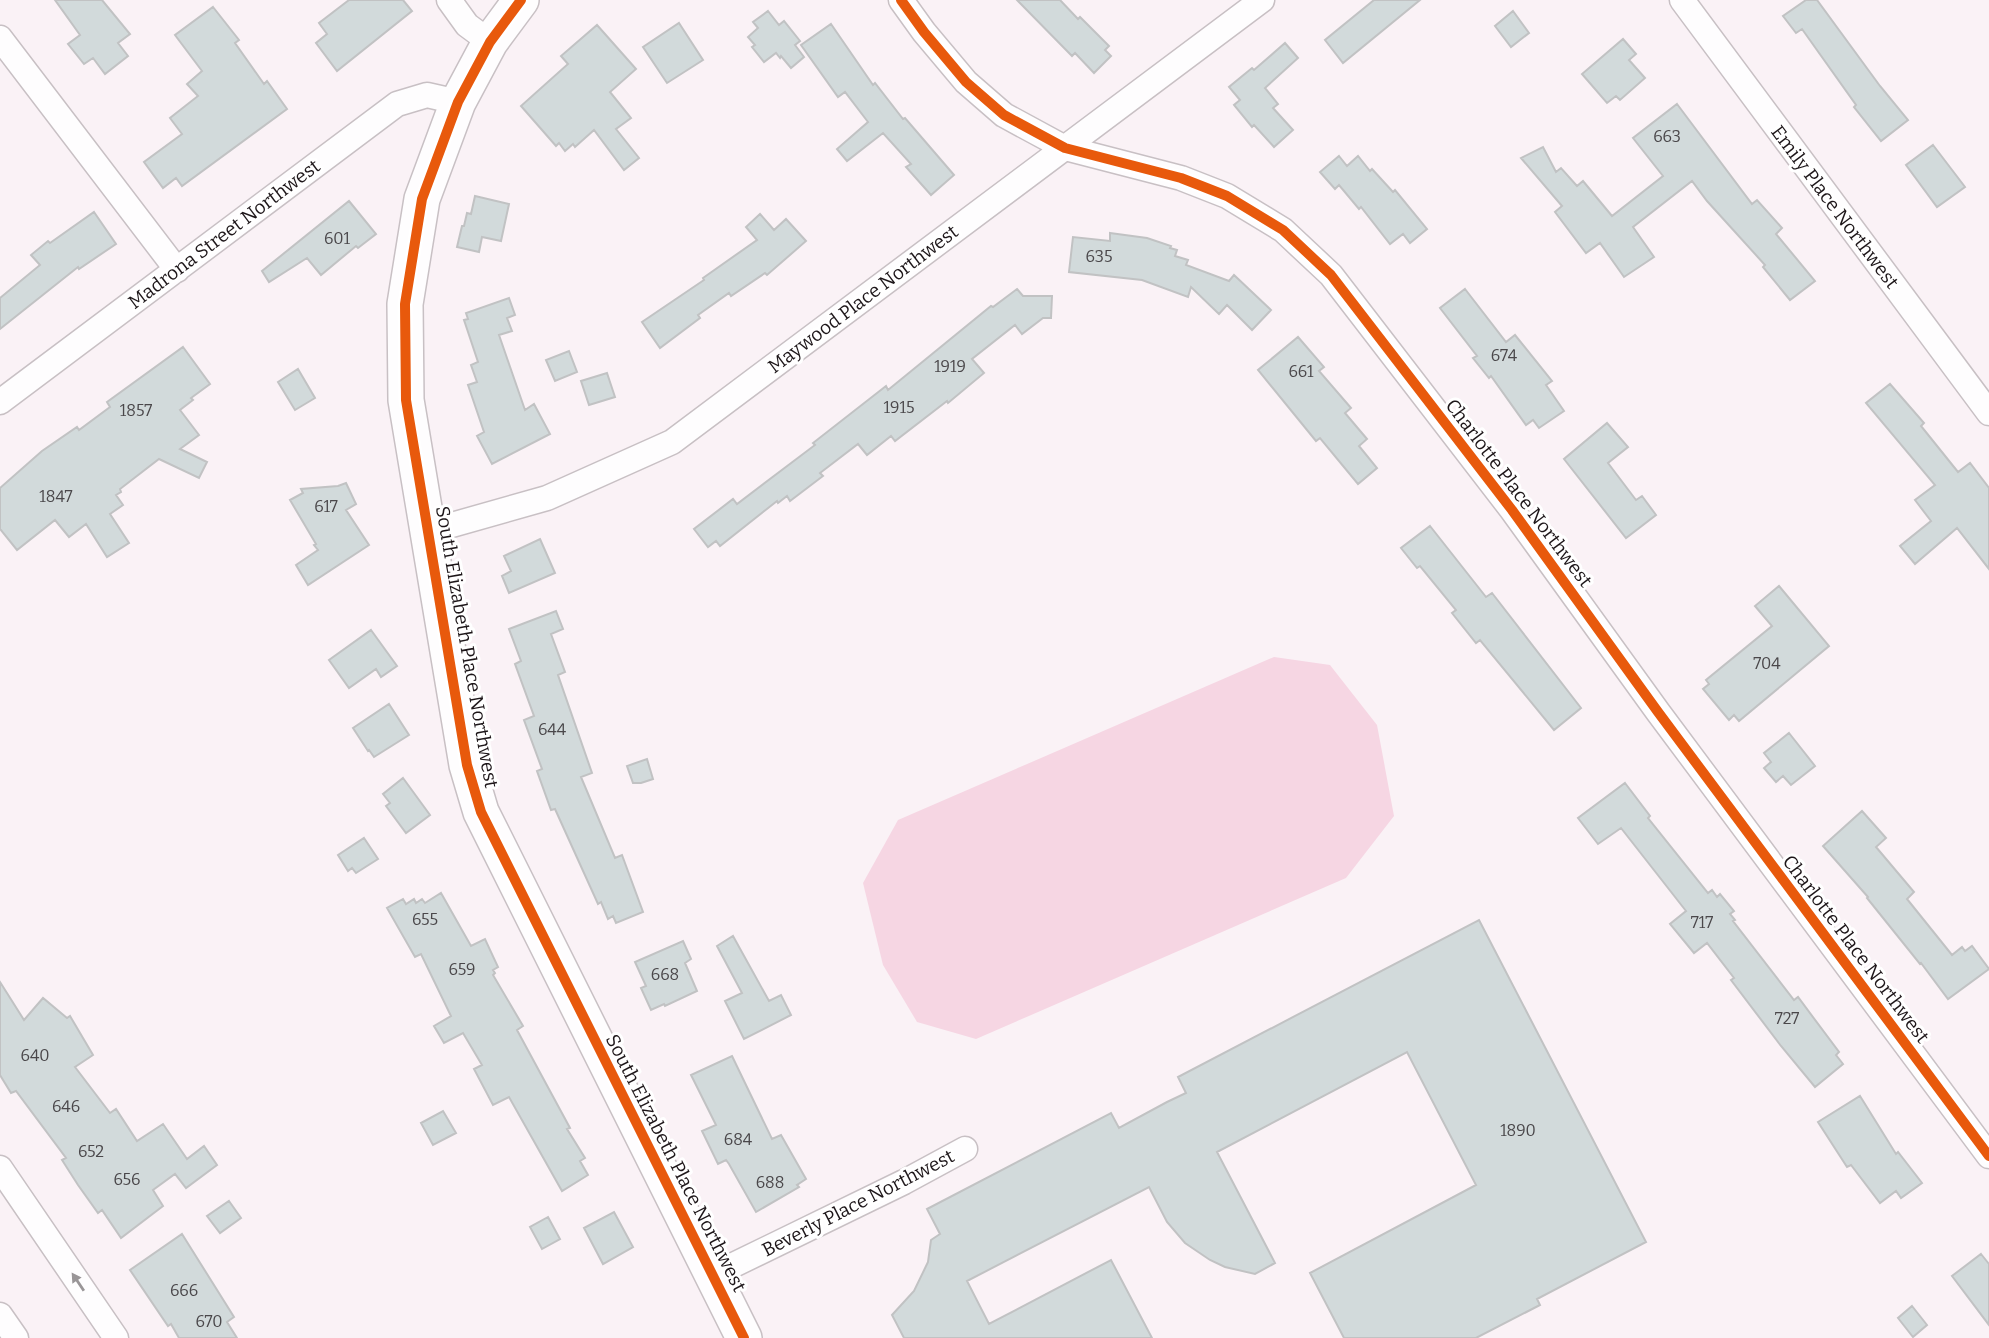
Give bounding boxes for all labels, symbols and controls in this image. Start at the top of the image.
street label: Emily Place Northwest [1766,121,1904,293]
house number: 663 [1653,127,1681,146]
street label: Madrona Street Northwest [124,154,324,314]
street label: Maywood Place Northwest [763,220,963,378]
house number: 601 [324,229,351,248]
house number: 635 [1086,247,1112,266]
house number: 674 [1491,346,1518,365]
house number: 1919 [934,357,966,376]
house number: 661 [1288,362,1314,381]
street label: Charlotte Place Northwest [1441,394,1597,592]
house number: 1915 [884,398,914,417]
house number: 1857 [120,401,152,420]
house number: 1847 [39,487,73,506]
house number: 617 [314,497,338,516]
street label: South Elizabeth Place Northwest [431,504,503,790]
house number: 704 [1753,654,1781,673]
house number: 644 [538,720,567,739]
street label: Charlotte Place Northwest [1778,850,1934,1048]
house number: 655 [412,910,438,929]
house number: 717 [1691,913,1713,932]
house number: 659 [449,960,475,979]
house number: 668 [651,965,679,984]
house number: 727 [1775,1009,1799,1028]
street label: South Elizabeth Place Northwest [601,1030,751,1296]
house number: 640 [20,1046,50,1065]
house number: 646 [52,1097,80,1116]
house number: 1890 [1500,1121,1536,1140]
house number: 684 [724,1130,753,1149]
house number: 652 [78,1142,104,1161]
street label: Beverly Place Northwest [758,1144,958,1262]
house number: 656 [113,1170,141,1189]
house number: 688 [756,1173,784,1192]
one-way arrow [71,1272,84,1292]
house number: 666 [170,1281,198,1300]
house number: 670 [195,1312,223,1331]

